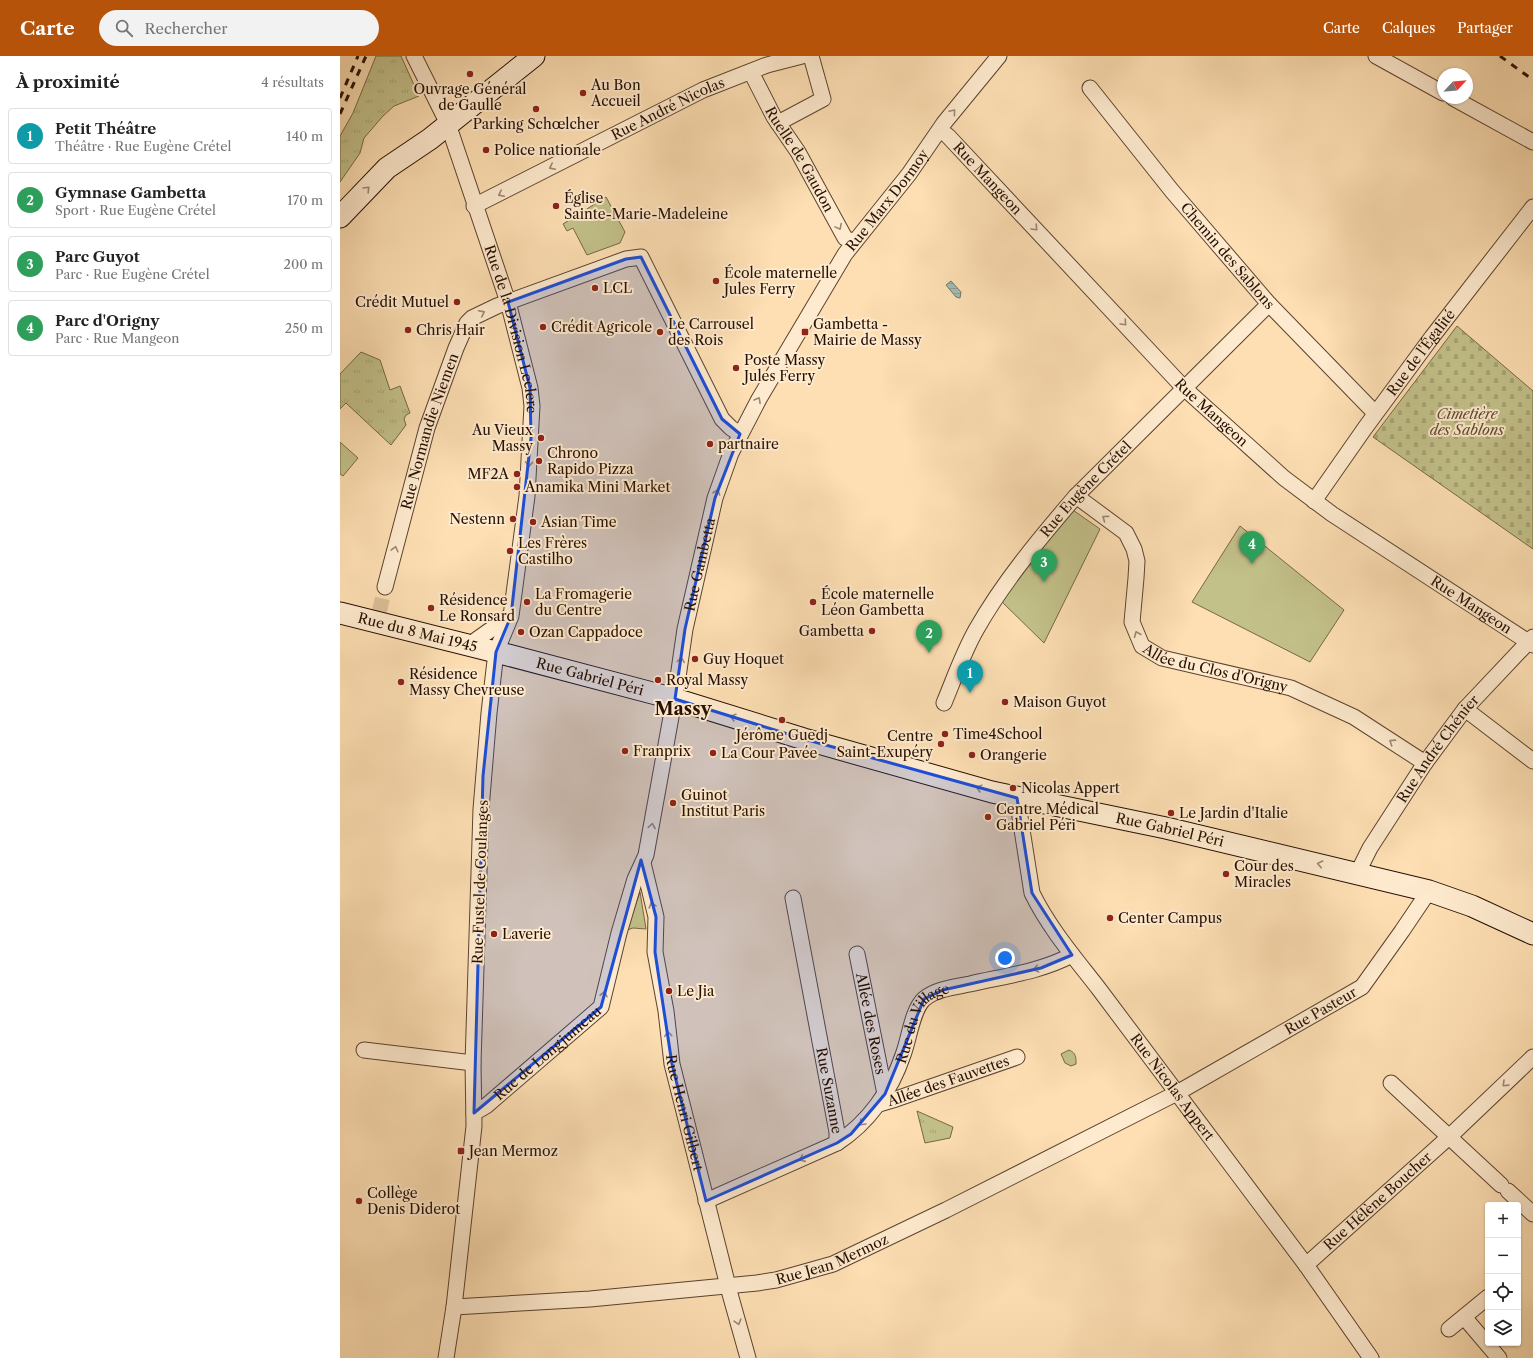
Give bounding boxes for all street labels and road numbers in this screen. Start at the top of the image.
street label: Rue André Nicolas [608,73,727,144]
street label: Ruelle de Gaudon [761,104,838,215]
street label: Rue Mangeon [949,138,1026,219]
street label: Rue Marx Dormoy [842,145,933,255]
street label: Chemin des Sablons [1177,199,1278,313]
street label: Rue de la Division Leclerc [480,242,541,414]
street label: Rue de l'Égalité [1383,306,1459,399]
street label: Rue Normandie Niemen [397,350,462,511]
street label: Rue Mangeon [1171,375,1252,451]
street label: Rue Eugène Crétel [1036,437,1135,541]
street label: Rue Gambetta [680,515,719,613]
street label: Rue Mangeon [1427,572,1515,638]
street label: Rue du 8 Mai 1945 [356,609,479,656]
street label: Allée du Clos d'Origny [1139,639,1290,696]
street label: Rue Gabriel Péri [534,654,646,699]
street label: Rue André Chénier [1393,691,1483,806]
street label: Rue Fustel de Coulanges [468,799,492,965]
street label: Rue Gabriel Péri [1114,809,1226,851]
street label: Allée des Roses [852,970,890,1076]
street label: Rue du Village [892,979,951,1066]
street label: Rue Pasteur [1281,983,1360,1039]
street label: Rue de Longjumeau [490,1002,605,1104]
street label: Rue Nicolas Appert [1127,1030,1219,1144]
street label: Rue Suzanne [812,1046,846,1135]
street label: Allée des Fauvettes [884,1051,1012,1110]
street label: Rue Henri Gilbert [662,1053,708,1173]
street label: Rue Hélène Boucher [1320,1148,1435,1254]
street label: Rue Jean Mermoz [774,1230,891,1289]

